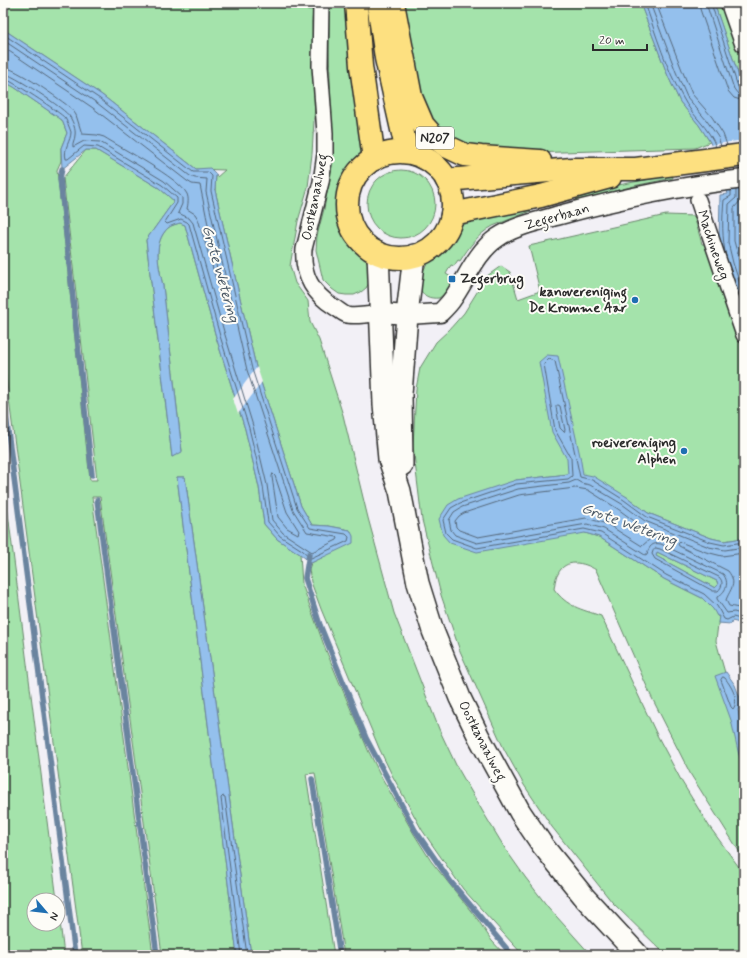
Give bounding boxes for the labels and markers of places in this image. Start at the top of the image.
place label: Zegerbrug [460,270,524,291]
marker: Zegerbrug [447,274,457,284]
place label: kanovereniging De Kromme Aar [529,283,627,317]
marker: kanovereniging De Kromme Aar [630,295,640,305]
place label: roeivereniging Alphen [592,434,676,468]
marker: roeivereniging Alphen [679,446,689,456]

